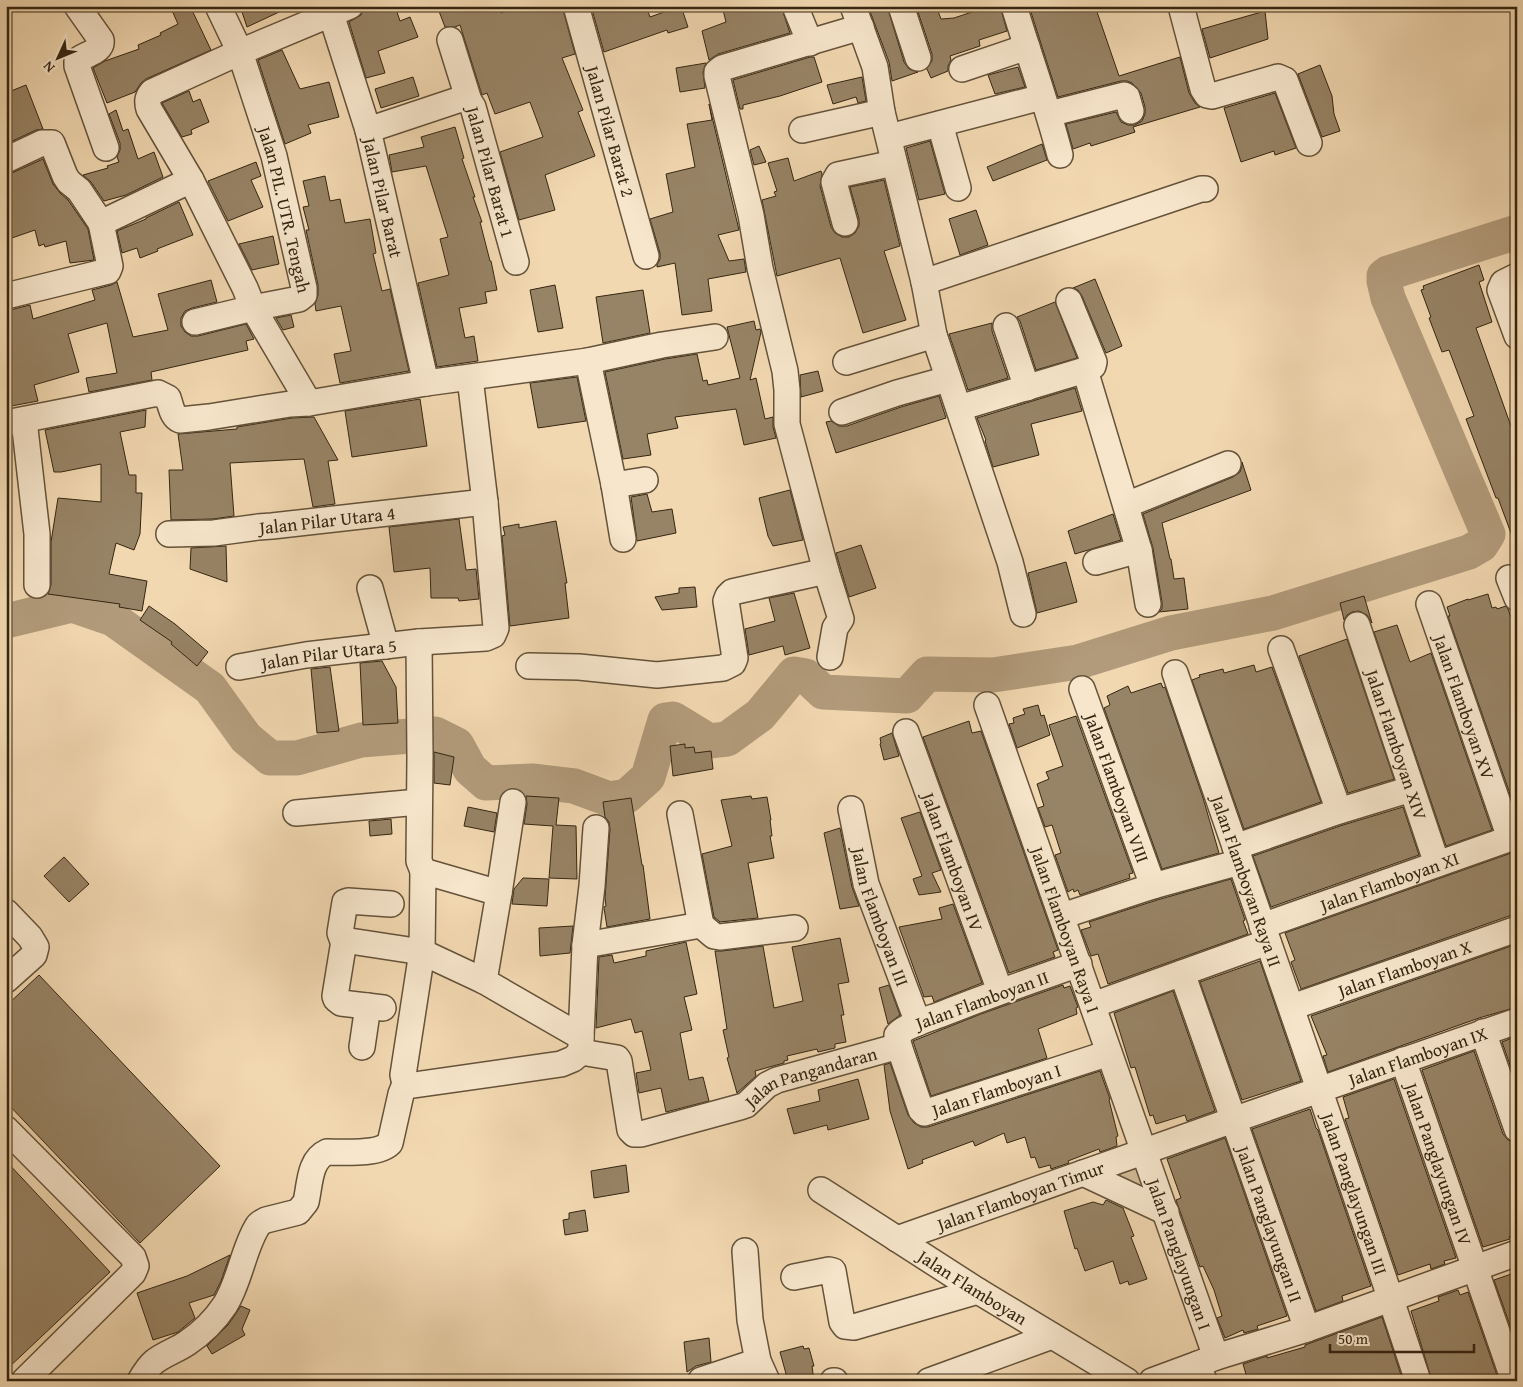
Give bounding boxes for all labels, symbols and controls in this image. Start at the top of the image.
north arrow [32,32,82,82]
text: N [38,56,59,77]
street label: Jalan Pilar Barat 2 [579,61,642,200]
street label: Jalan Pilar Barat 1 [459,101,522,241]
street label: Jalan PIL. UTR. Tengah [251,121,318,295]
street label: Jalan Pilar Barat [356,133,410,261]
street label: Jalan Pilar Utara 4 [256,499,397,541]
street label: Jalan Flamboyan XV [1426,629,1502,783]
street label: Jalan Pilar Utara 5 [257,631,398,677]
street label: Jalan Flamboyan XIV [1359,664,1435,824]
street label: Jalan Flamboyan VIII [1078,707,1157,866]
street label: Jalan Flamboyan IV [915,787,991,935]
street label: Jalan Flamboyan Raya II [1204,790,1289,970]
street label: Jalan Flamboyan Raya I [1024,841,1107,1016]
street label: Jalan Flamboyan III [845,843,917,990]
street label: Jalan Flamboyan XI [1314,844,1462,919]
street label: Jalan Flamboyan X [1332,932,1475,1004]
street label: Jalan Flamboyan II [910,963,1052,1037]
street label: Jalan Flamboyan IX [1343,1019,1491,1093]
street label: Jalan Pangandaran [736,1039,880,1115]
street label: Jalan Flamboyan I [926,1056,1064,1124]
street label: Jalan Panglayungan IV [1398,1077,1480,1249]
street label: Jalan Panglayungan III [1314,1107,1395,1278]
street label: Jalan Panglayungan II [1230,1140,1310,1306]
street label: Jalan Flamboyan Timur [931,1153,1108,1238]
street label: Jalan Panglayungan I [1140,1173,1219,1333]
street label: Jalan Flamboyan [911,1241,1033,1331]
scale bar [1330,1322,1474,1354]
text: 50 m [1338,1328,1369,1349]

